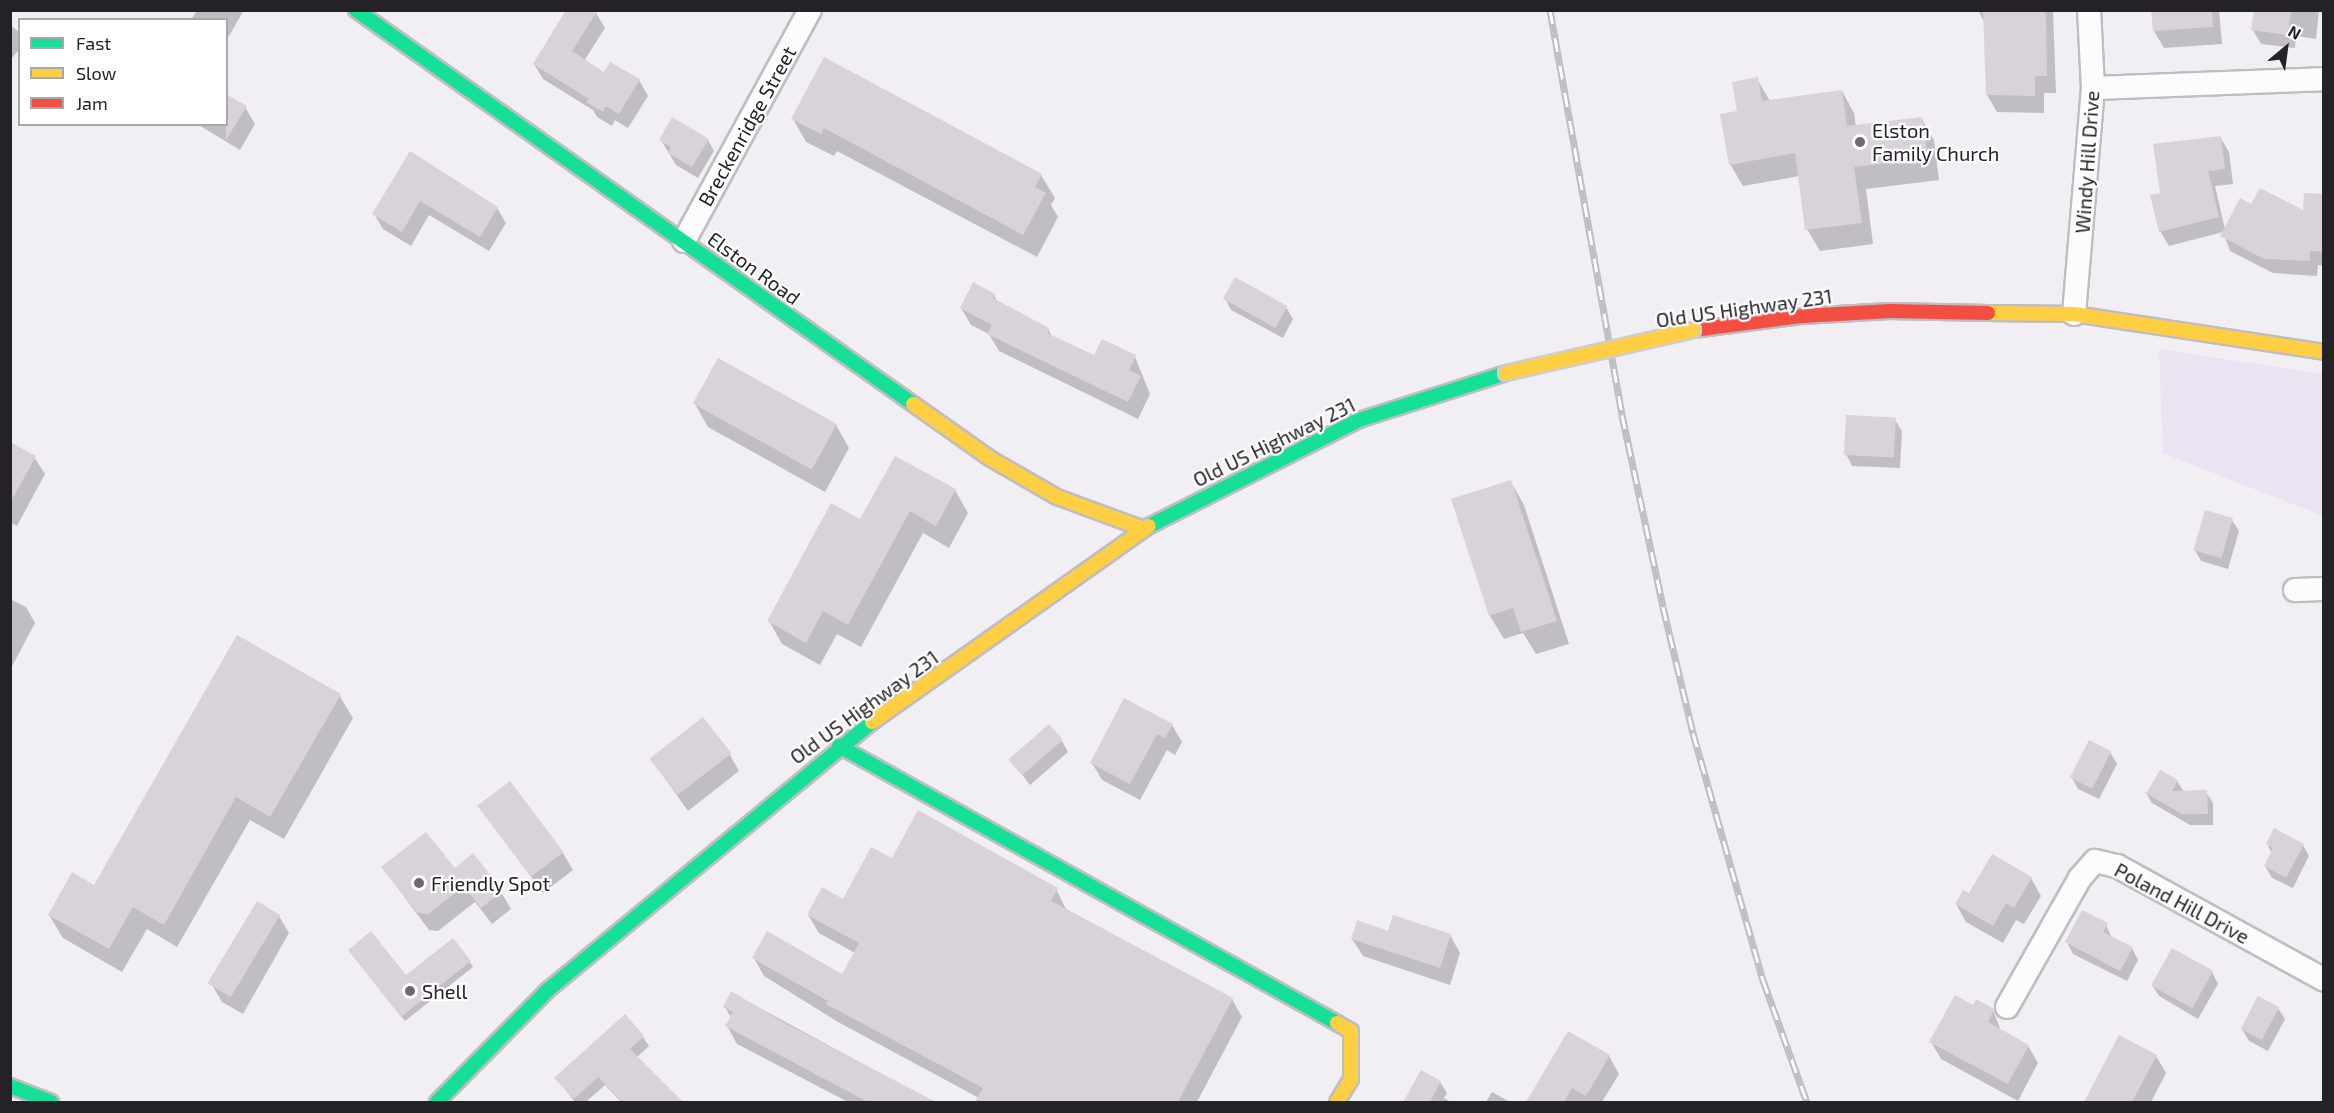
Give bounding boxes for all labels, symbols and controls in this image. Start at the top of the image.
legend [18,18,228,126]
north arrow [2256,18,2316,78]
text: N [2285,21,2305,43]
text: Fast [76,32,111,54]
street label: Breckenridge Street [693,42,801,210]
text: Slow [76,62,116,84]
street label: Windy Hill Drive [2070,89,2104,235]
text: Jam [76,92,108,114]
place label: Elston Family Church [1872,118,2000,165]
marker: Elston Family Church [1853,135,1867,149]
street label: Elston Road [703,226,805,310]
street label: Old US Highway 231 [1654,284,1834,332]
street label: Old US Highway 231 [1189,392,1359,492]
street label: Old US Highway 231 [785,645,943,769]
street label: Poland Hill Drive [2110,857,2254,949]
place label: Friendly Spot [431,871,551,895]
marker: Friendly Spot [412,876,426,890]
place label: Shell [422,979,467,1003]
marker: Shell [403,984,417,998]

